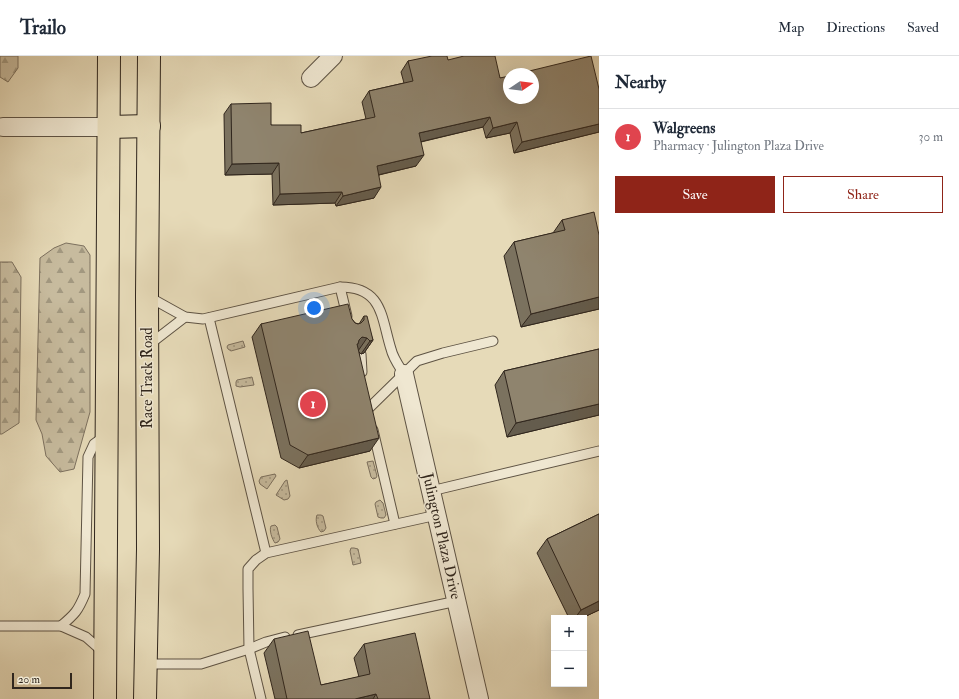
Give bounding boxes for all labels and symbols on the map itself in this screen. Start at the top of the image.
north arrow [503,68,539,104]
your location [304,298,324,318]
street label: Race Track Road [138,327,157,429]
pin: 1 [300,389,326,419]
street label: Julington Plaza Drive [417,470,465,601]
scale bar [12,671,72,690]

